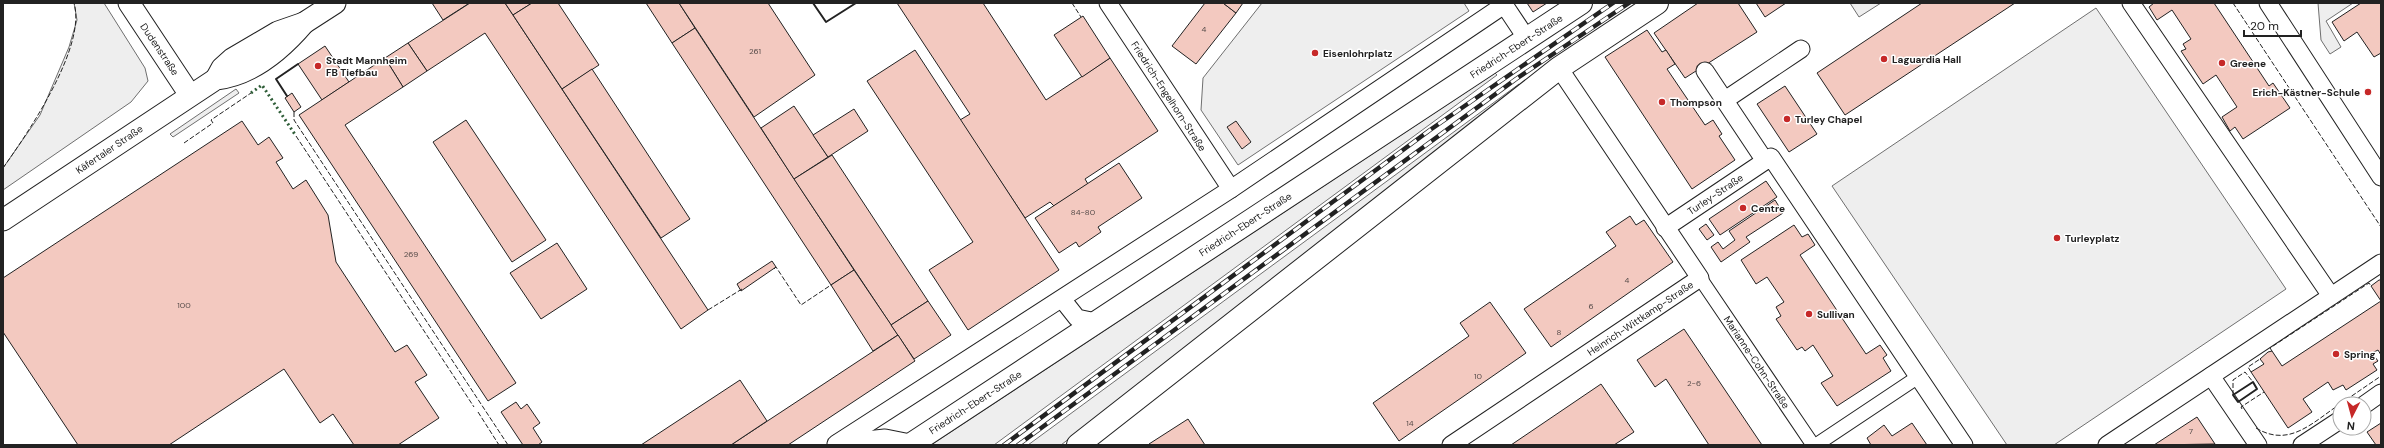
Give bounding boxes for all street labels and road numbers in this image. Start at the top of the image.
street label: Friedrich-Ebert-Straße [1467,11,1565,81]
street label: Dudenstraße [137,21,182,78]
street label: Friedrich-Engelhorn-Straße [1128,39,1209,154]
street label: Käfertaler Straße [73,122,146,177]
street label: Turley-Straße [1685,171,1746,218]
street label: Friedrich-Ebert-Straße [1196,189,1294,259]
street label: Heinrich-Wittkamp-Straße [1585,278,1696,359]
street label: Marianne-Cohn-Straße [1721,313,1793,411]
street label: Friedrich-Ebert-Straße [926,367,1024,437]

